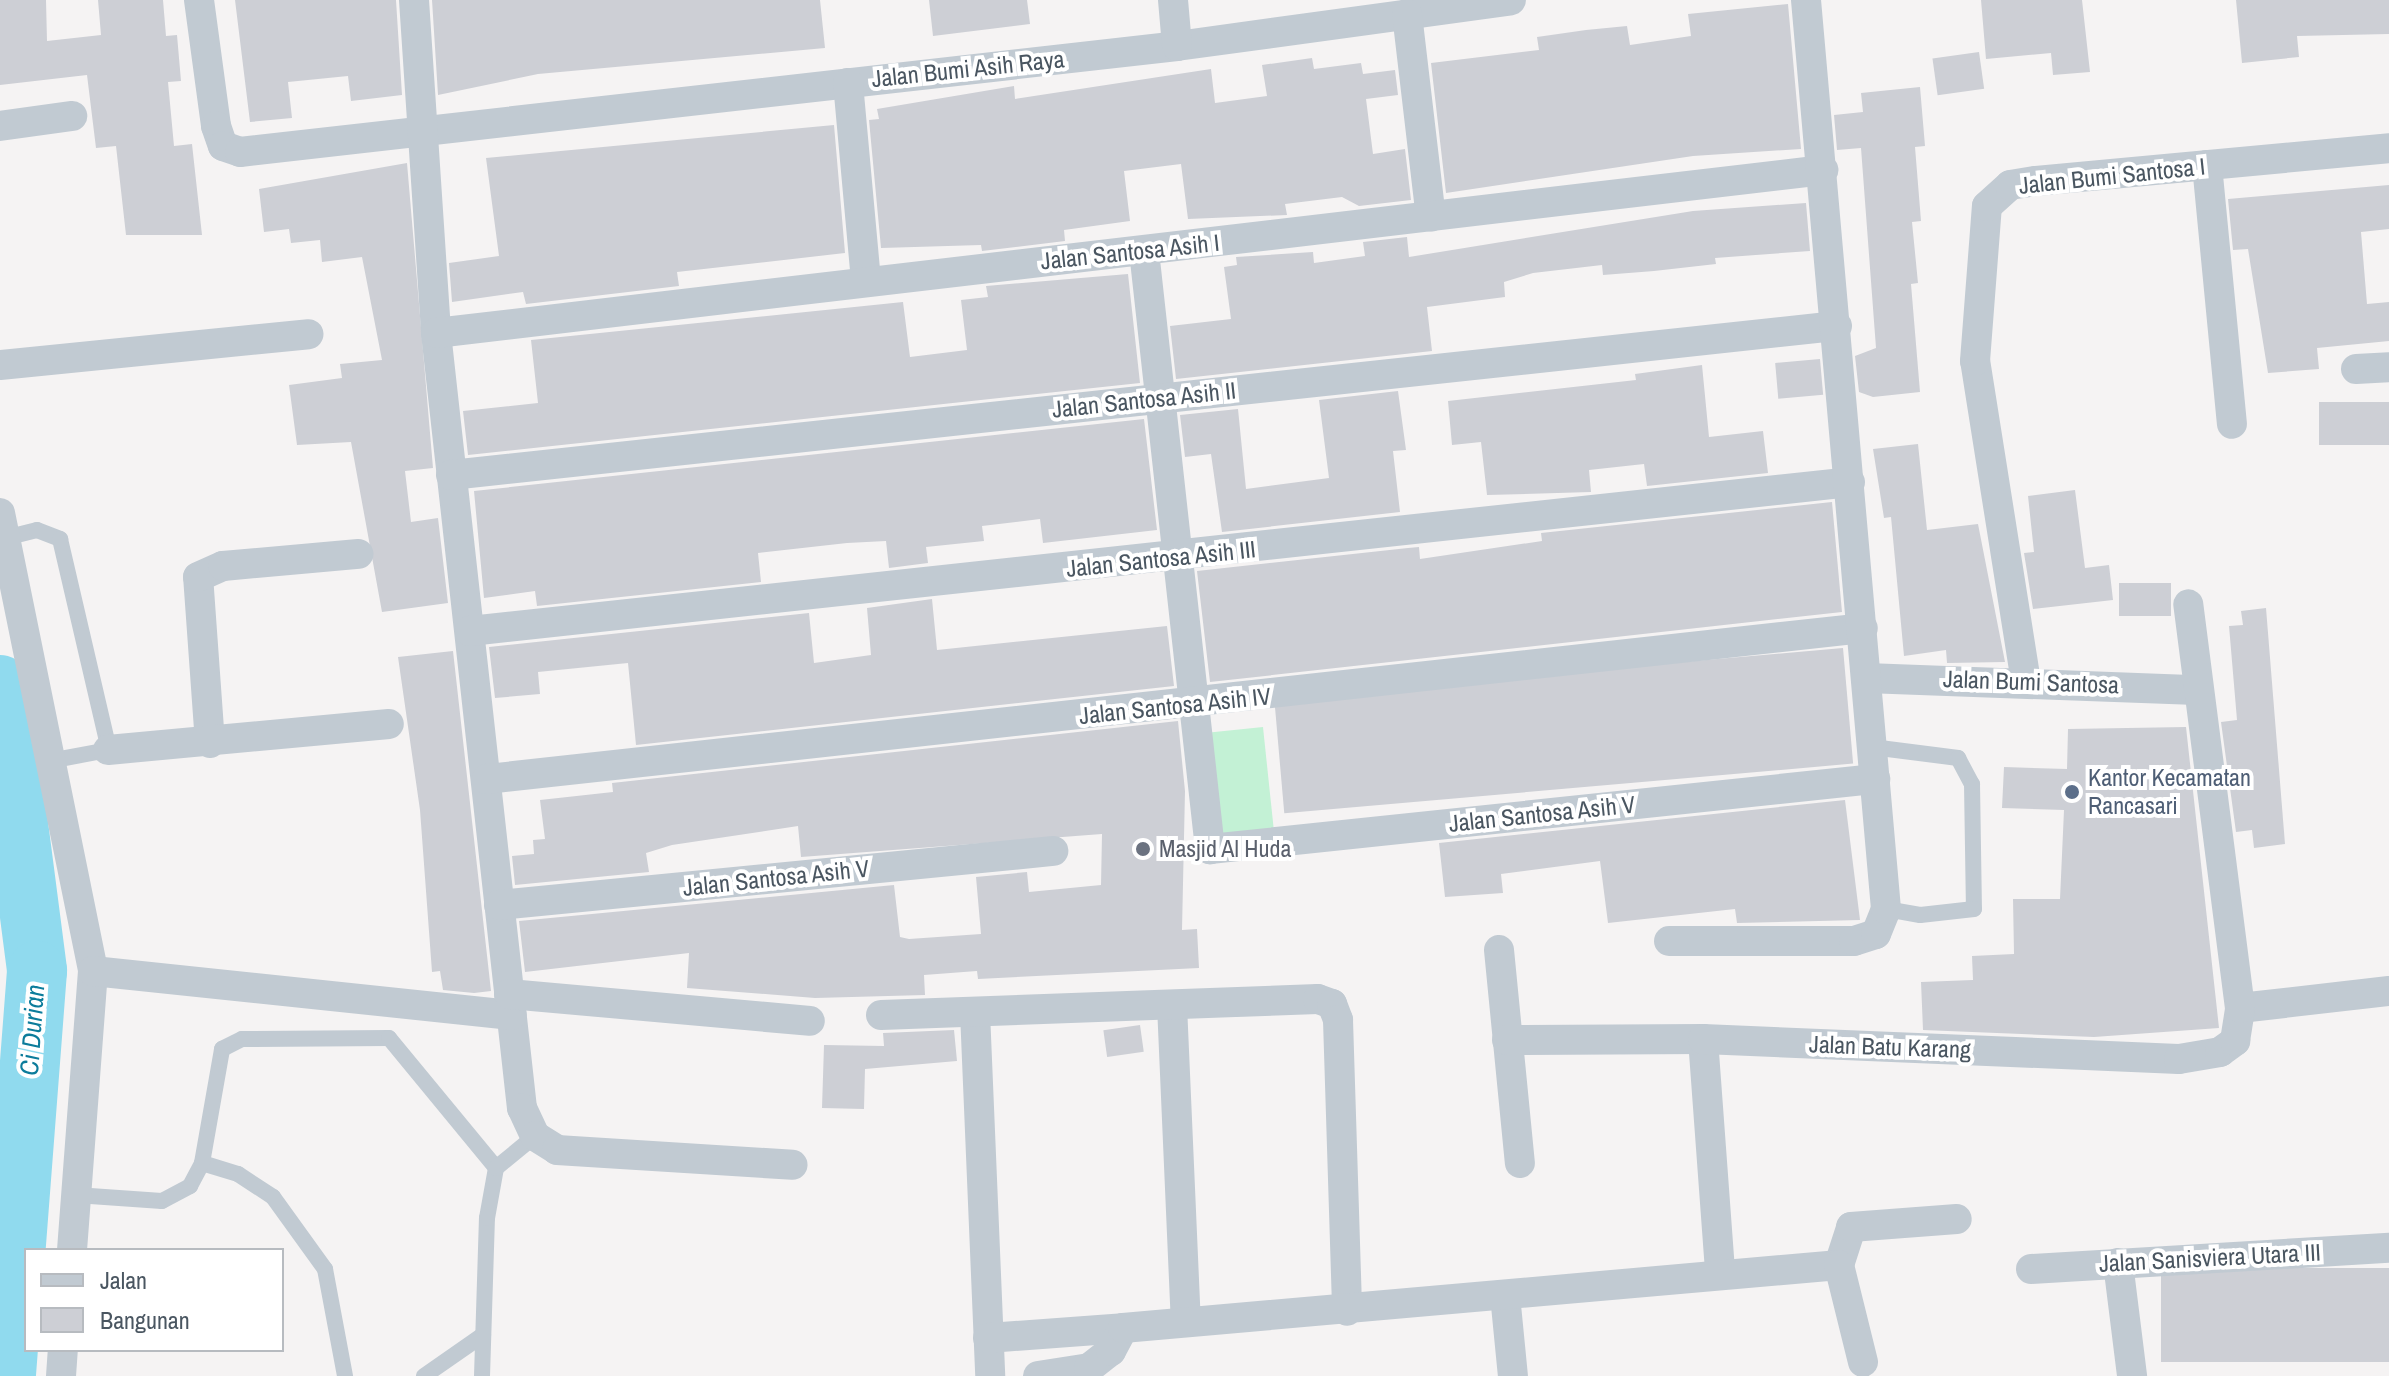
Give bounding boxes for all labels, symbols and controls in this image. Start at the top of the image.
street label: Jalan Bumi Asih Raya [870,45,1066,93]
street label: Jalan Bumi Santosa I [2017,152,2207,200]
street label: Jalan Santosa Asih I [1039,228,1221,276]
street label: Jalan Santosa Asih II [1050,376,1238,424]
street label: Jalan Santosa Asih III [1064,535,1258,583]
street label: Jalan Bumi Santosa [1942,665,2120,699]
street label: Jalan Santosa Asih IV [1077,682,1273,730]
place label: Kantor Kecamatan Rancasari [2088,764,2251,820]
marker: Kantor Kecamatan Rancasari [2063,783,2081,801]
street label: Jalan Santosa Asih V [1447,790,1637,838]
place label: Masjid Al Huda [1159,835,1292,863]
marker: Masjid Al Huda [1134,840,1152,858]
street label: Jalan Santosa Asih V [681,854,871,902]
water label: Ci Durian [13,983,51,1077]
street label: Jalan Batu Karang [1809,1030,1971,1064]
street label: Jalan Sanisviera Utara III [2098,1238,2322,1278]
legend [24,1248,284,1352]
text: Jalan [100,1264,147,1296]
text: Bangunan [100,1304,190,1336]

